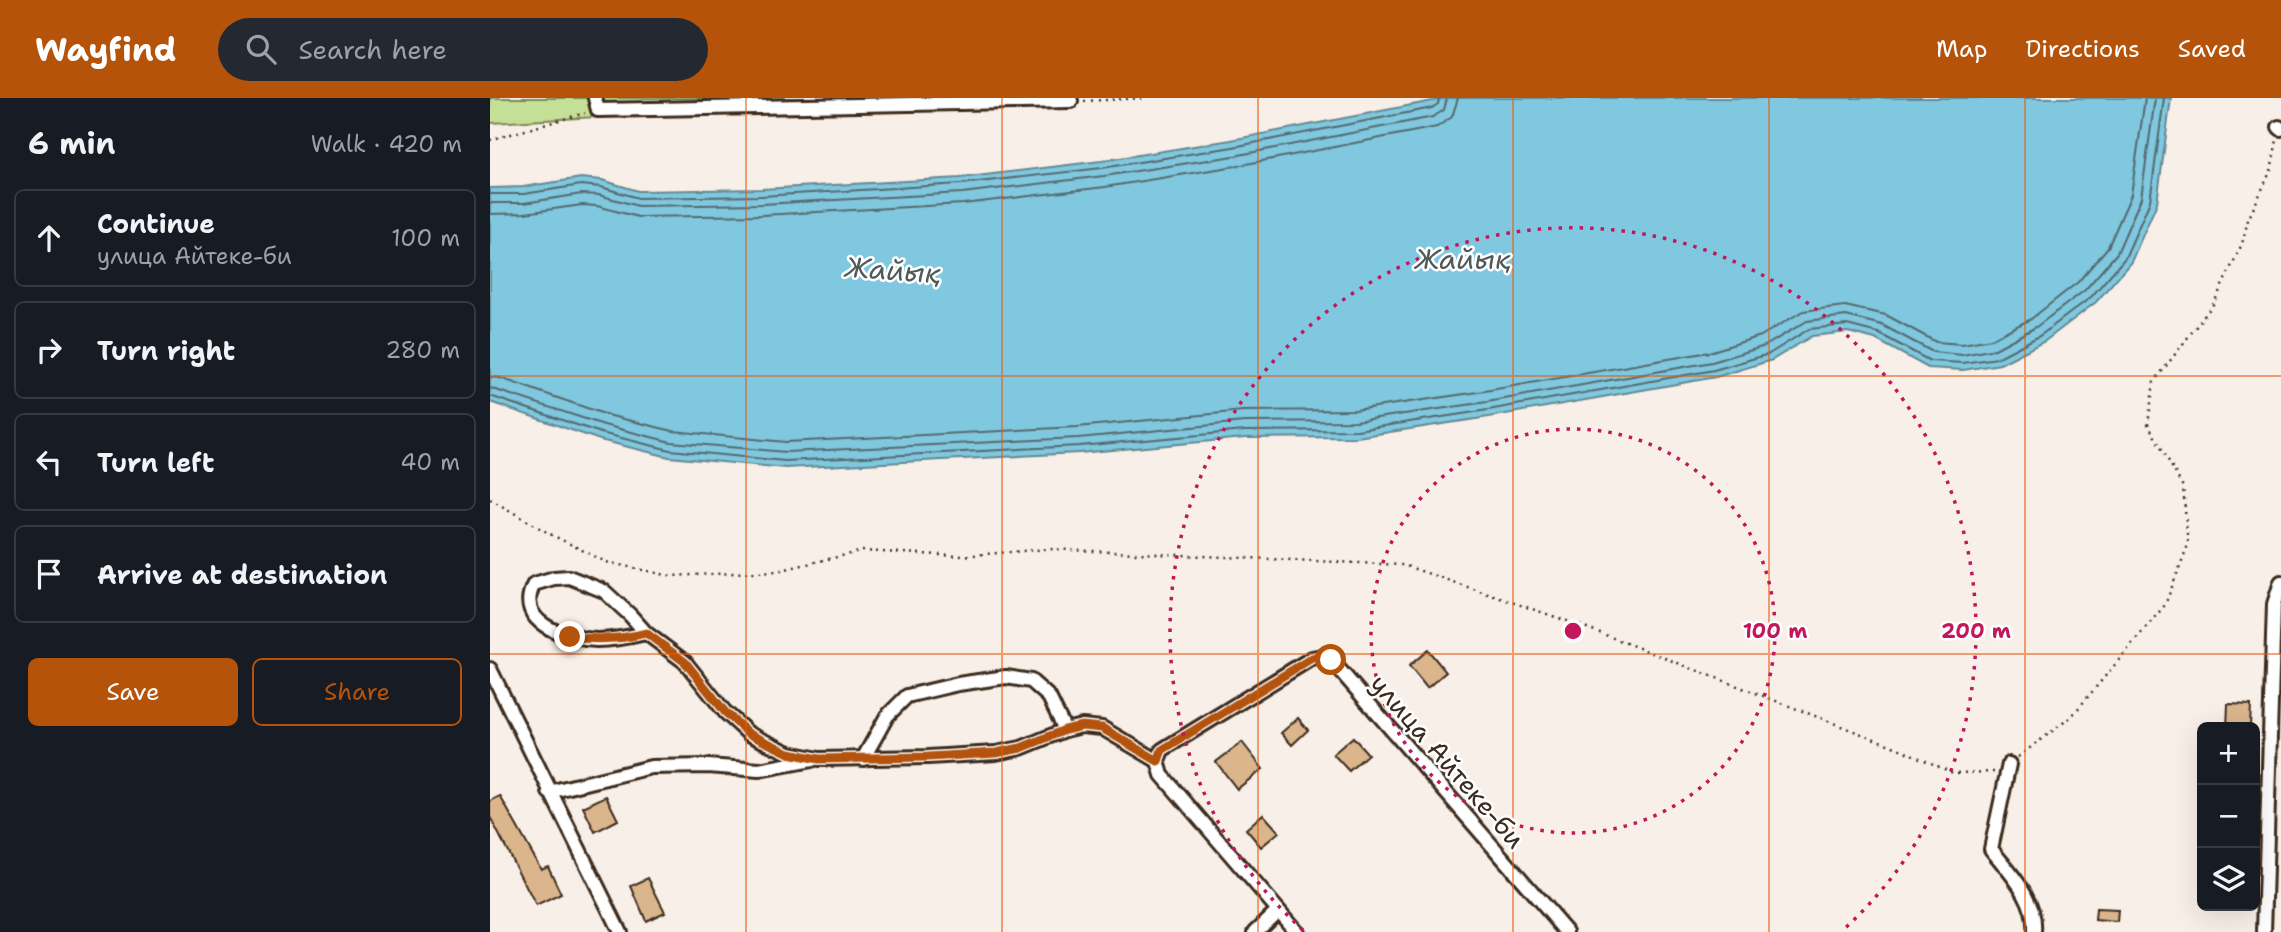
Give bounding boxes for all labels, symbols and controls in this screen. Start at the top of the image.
search box [218,18,708,81]
text: Wayfind [35,27,176,72]
icon: search [242,30,280,68]
text: Search here [298,32,447,67]
text: Map [1936,33,1987,65]
text: Directions [2025,33,2140,65]
text: Saved [2178,33,2246,65]
text: 6 min [28,123,115,164]
text: Walk · 420 m [311,129,462,159]
text: Continue [97,206,215,241]
icon: ahead [30,219,68,257]
text: 100 m [391,223,460,253]
water label: Жайық [1414,240,1511,278]
text: улица Айтеке-би [97,241,292,271]
water label: Жайық [843,248,942,292]
icon: right [30,331,68,369]
text: Turn right [97,333,235,368]
text: 280 m [385,335,460,365]
icon: left [30,443,68,481]
text: Turn left [97,445,214,480]
text: 40 m [400,447,460,477]
icon: arrive [30,555,68,593]
text: Arrive at destination [97,557,387,592]
text: 100 m [1743,617,1807,645]
text: 200 m [1941,617,2011,645]
centre of rings [1561,619,1585,643]
route end [554,621,585,652]
route start [1315,644,1346,675]
button: Save [28,658,238,726]
button: Share [252,658,462,726]
street label: улица Айтеке-би [1363,666,1533,856]
map controls [2197,722,2260,911]
button: + [2197,722,2260,785]
button: − [2197,785,2260,848]
button: layers [2197,848,2260,911]

